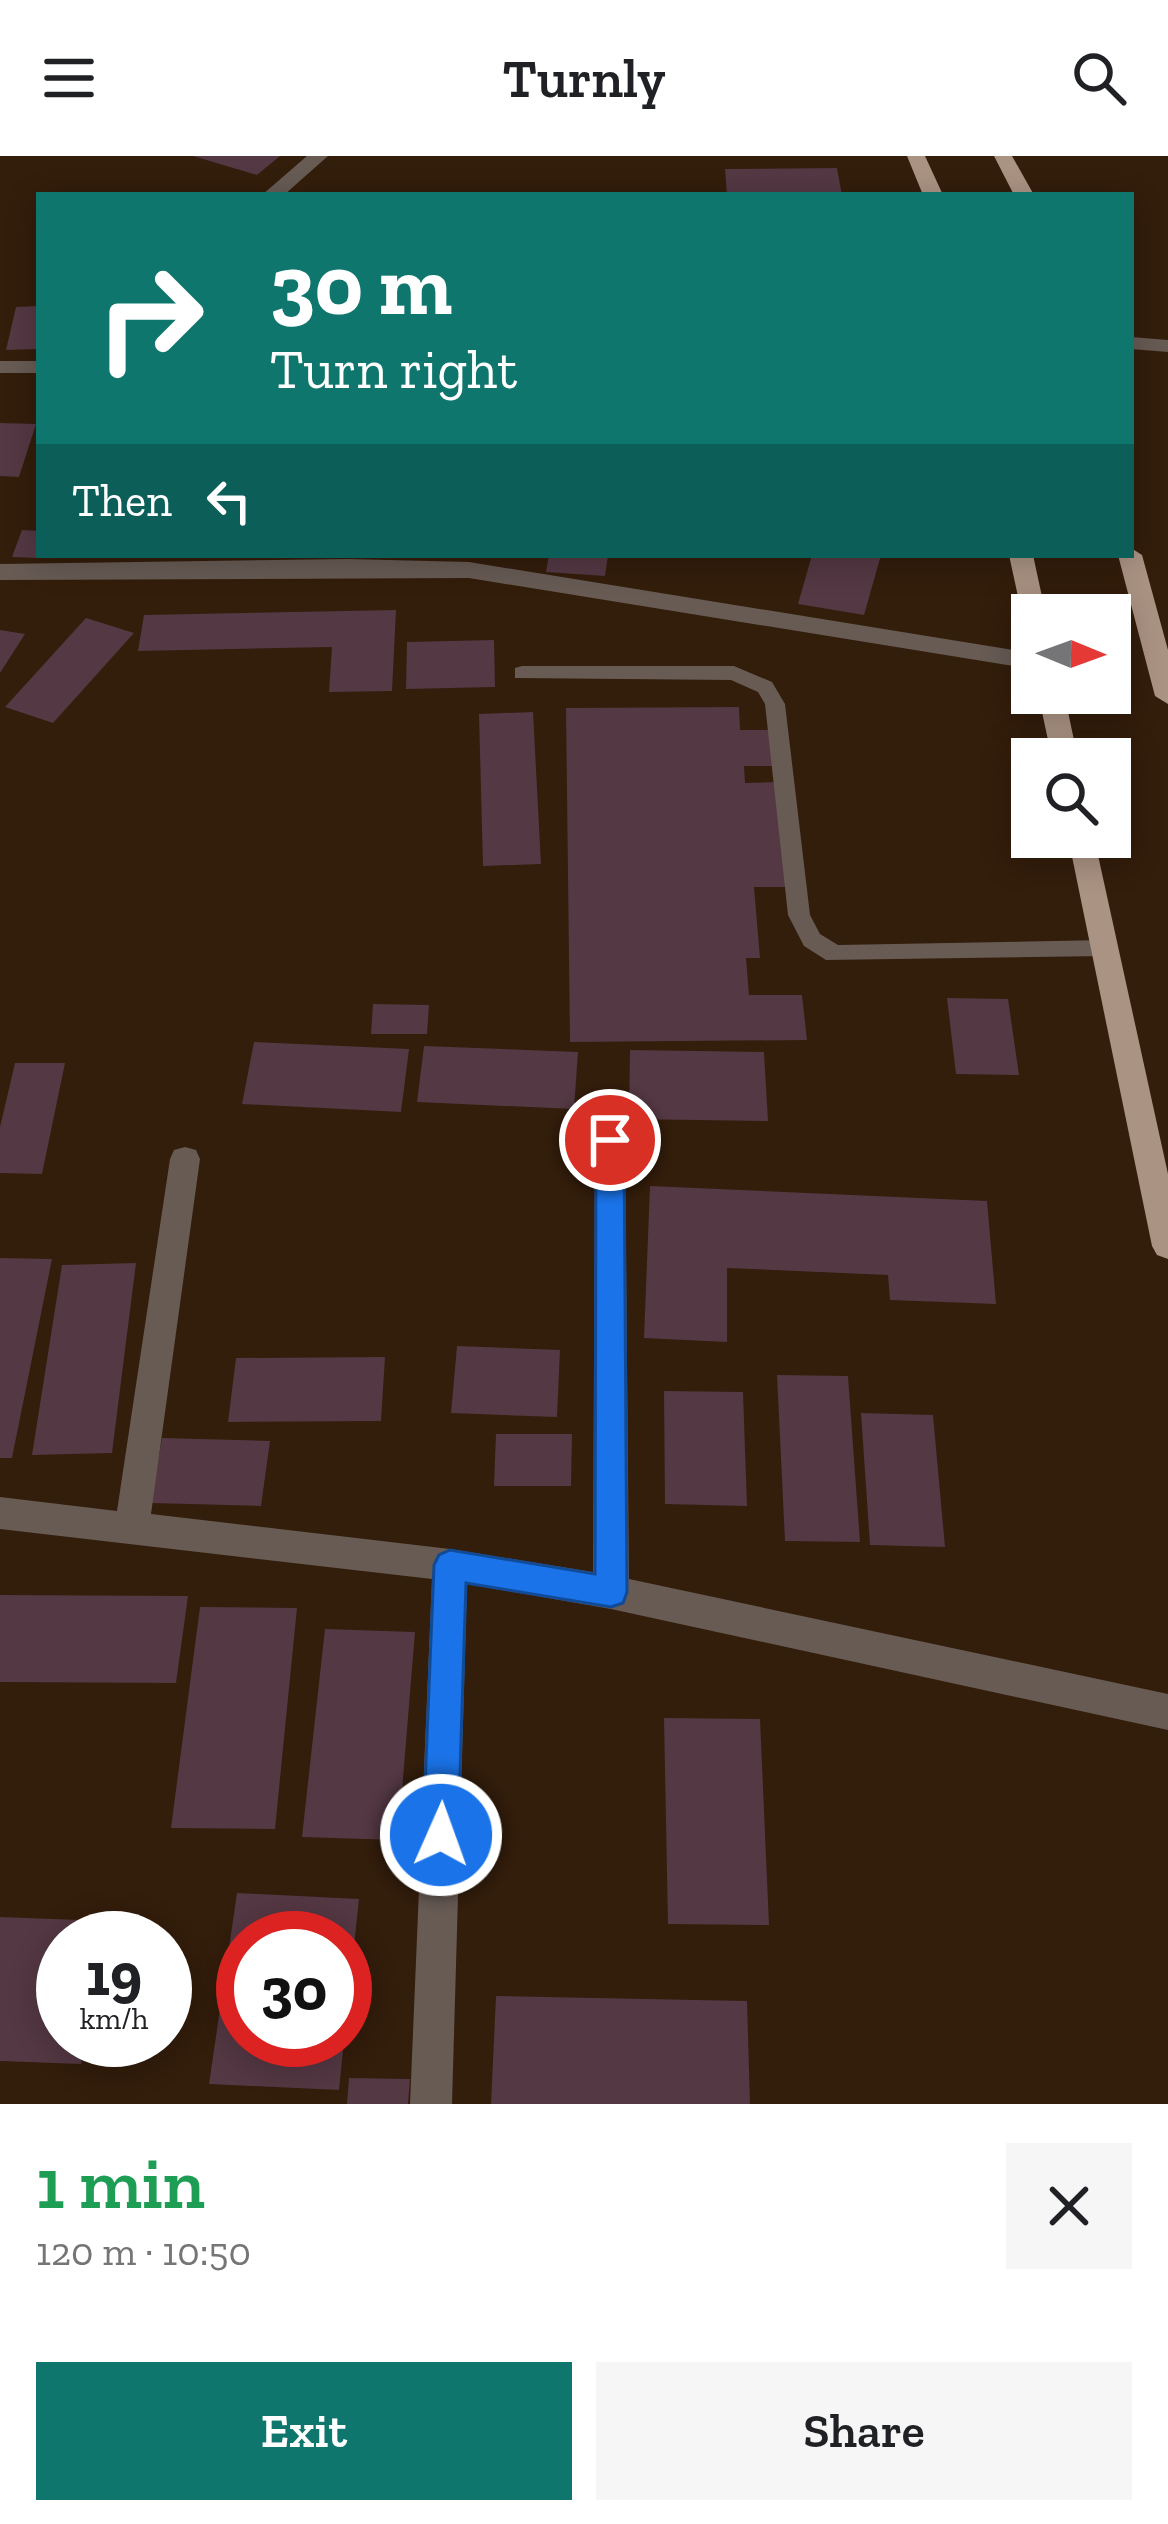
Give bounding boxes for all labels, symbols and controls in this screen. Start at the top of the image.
icon: menu [36,45,102,111]
icon: search [1066,45,1132,111]
text: Turnly [502,46,666,111]
text: 30 m [270,235,452,336]
icon: right [72,240,228,396]
text: Turn right [270,337,517,402]
icon: left [196,468,262,534]
text: Then [72,474,172,528]
north arrow [1011,594,1131,714]
map controls [1011,594,1131,858]
button: search [1011,738,1131,858]
pin [559,1089,661,1191]
icon: arrive [577,1107,643,1173]
position arrow [378,1772,504,1898]
speed limit sign: 30 [216,1911,372,2067]
text: 19 [86,1938,142,2010]
text: km/h [80,2001,148,2037]
text: 1 min [36,2140,205,2226]
button: close [1006,2143,1132,2269]
text: 120 m · 10:50 [36,2228,251,2275]
button: Exit [36,2362,572,2500]
button: Share [596,2362,1132,2500]

